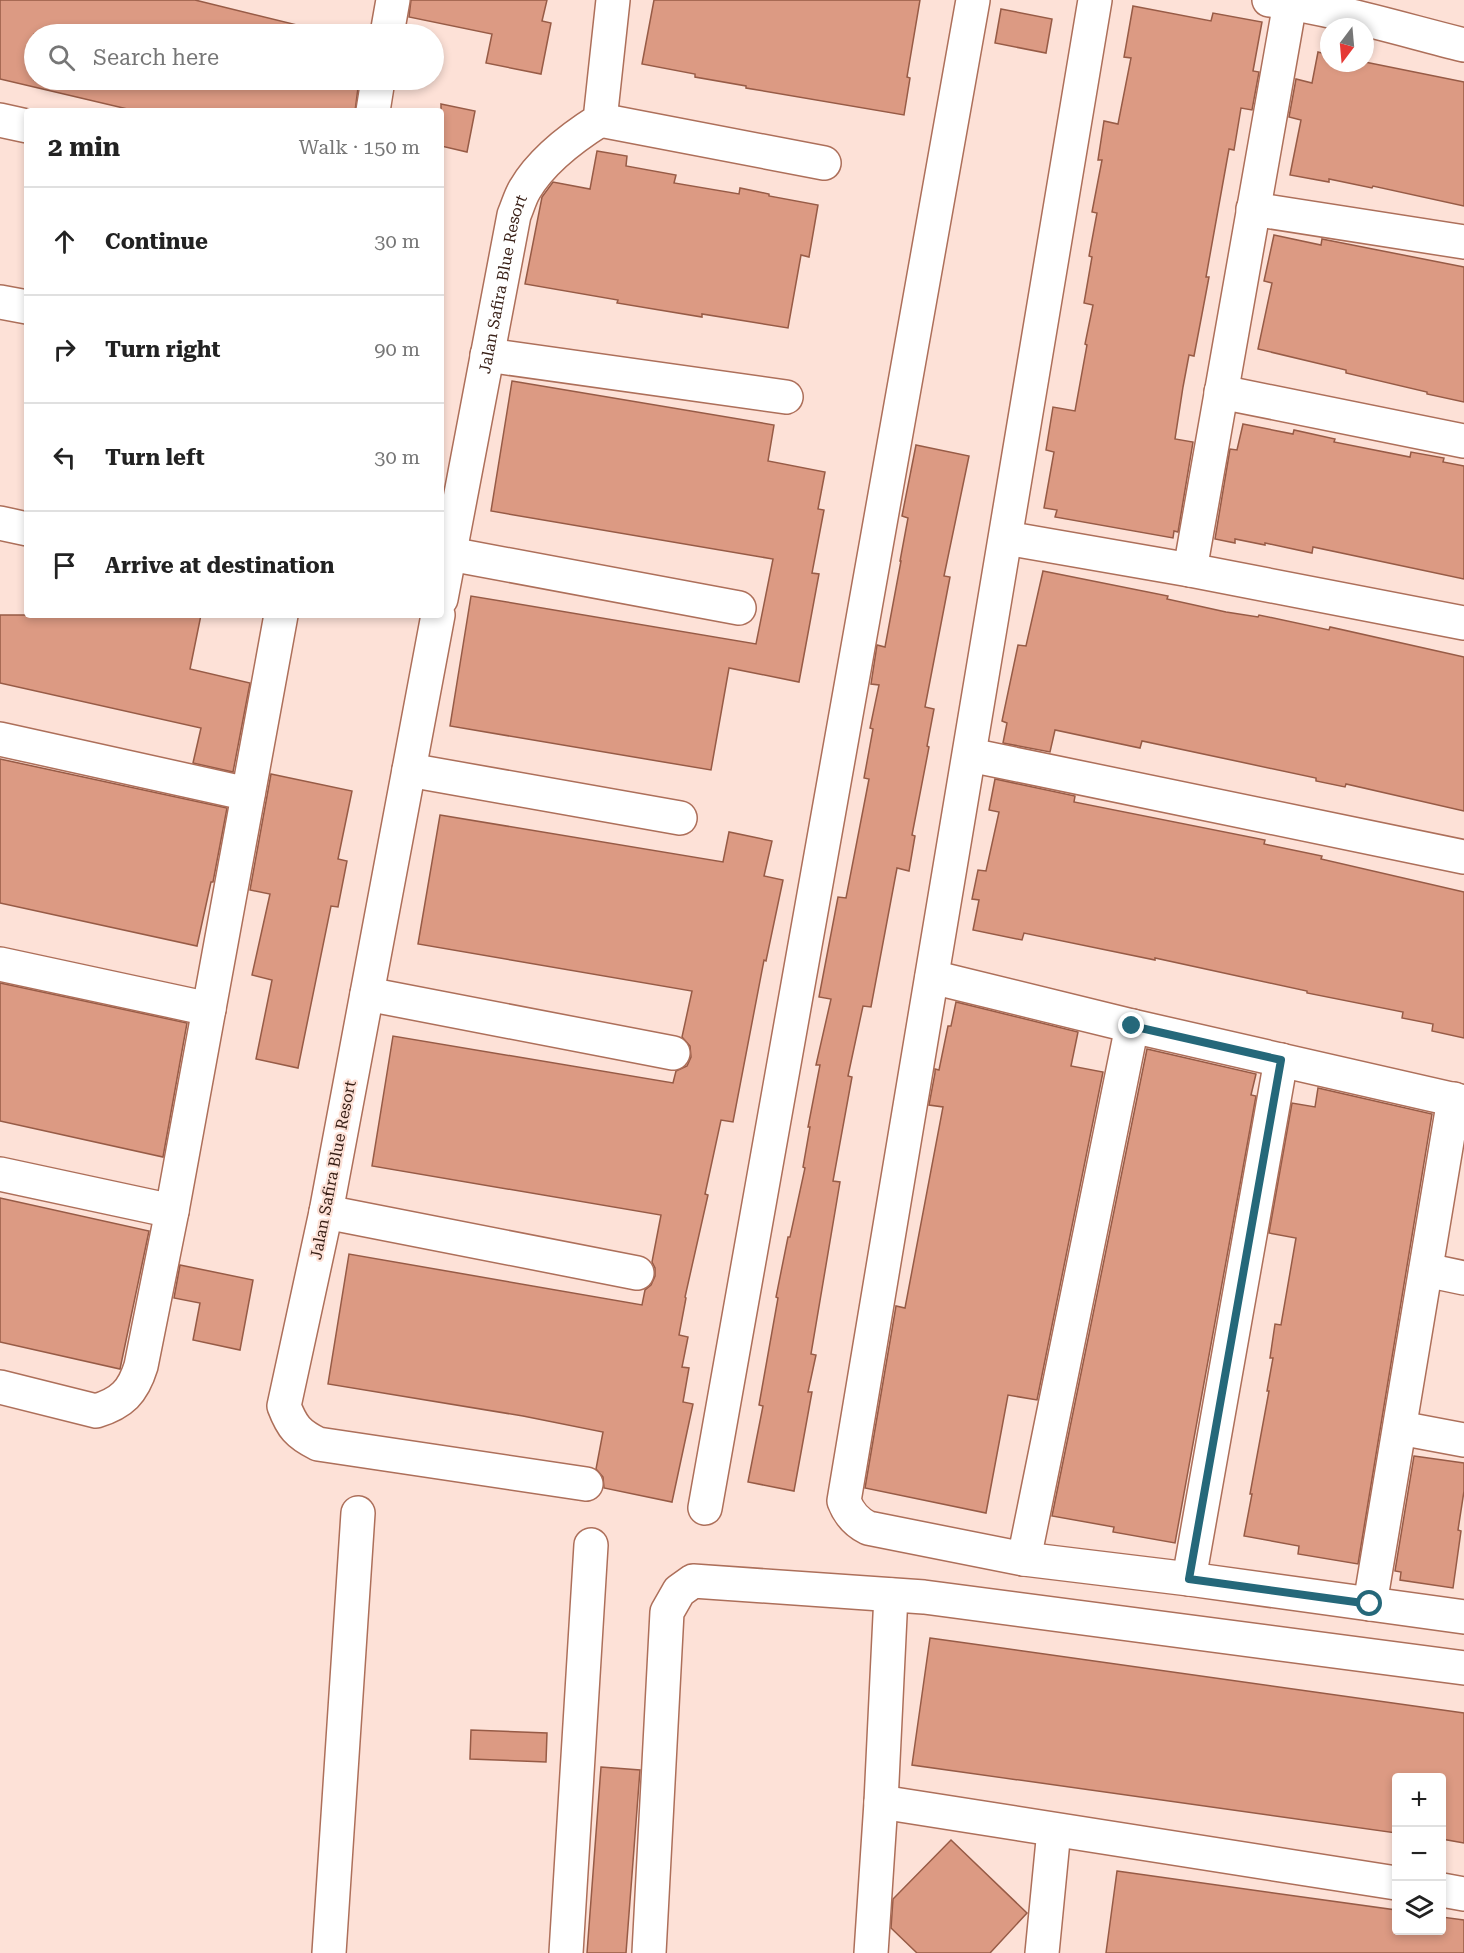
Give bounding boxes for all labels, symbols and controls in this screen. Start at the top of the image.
north arrow [1320,18,1374,72]
search box [24,24,444,90]
icon: search [45,41,78,74]
text: Search here [93,45,219,70]
text: 2 min [48,132,120,162]
text: Walk · 150 m [299,135,420,159]
street label: Jalan Safira Blue Resort [475,191,531,375]
icon: ahead [48,225,81,258]
text: Continue [105,229,208,254]
text: 30 m [374,229,420,253]
icon: right [48,333,81,366]
text: Turn right [105,337,220,362]
text: 90 m [374,337,420,361]
icon: left [48,441,81,474]
text: Turn left [105,445,205,470]
text: 30 m [374,445,420,469]
icon: arrive [48,549,81,582]
text: Arrive at destination [105,553,334,578]
route end [1118,1012,1144,1038]
street label: Jalan Safira Blue Resort [306,1079,360,1261]
route start [1356,1590,1382,1616]
map controls [1392,1773,1446,1935]
button: + [1392,1773,1446,1827]
button: − [1392,1827,1446,1881]
button: layers [1392,1881,1446,1935]

